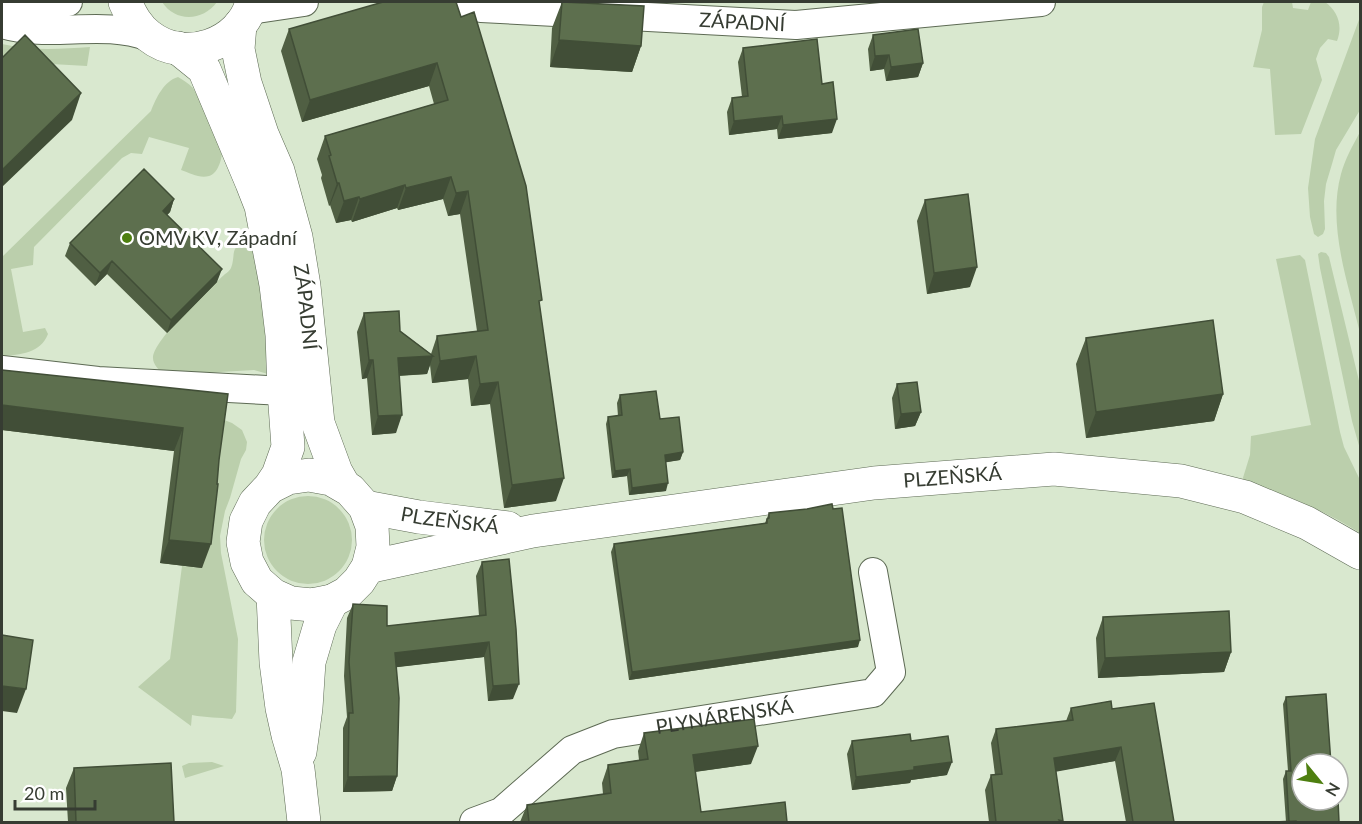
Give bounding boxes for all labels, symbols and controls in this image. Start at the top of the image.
street label: ZÁPADNÍ [698,7,787,35]
place label: OMV KV, Západní [139,225,298,249]
marker: OMV KV, Západní [120,231,134,245]
street label: ZÁPADNÍ [290,262,324,352]
street label: PLZEŇSKÁ [902,460,1003,492]
street label: PLZEŇSKÁ [399,501,501,538]
street label: PLYNÁRENSKÁ [654,693,795,738]
north arrow [1290,752,1350,812]
scale bar [15,773,94,811]
text: N [1322,780,1345,800]
text: 20 m [24,782,64,804]

